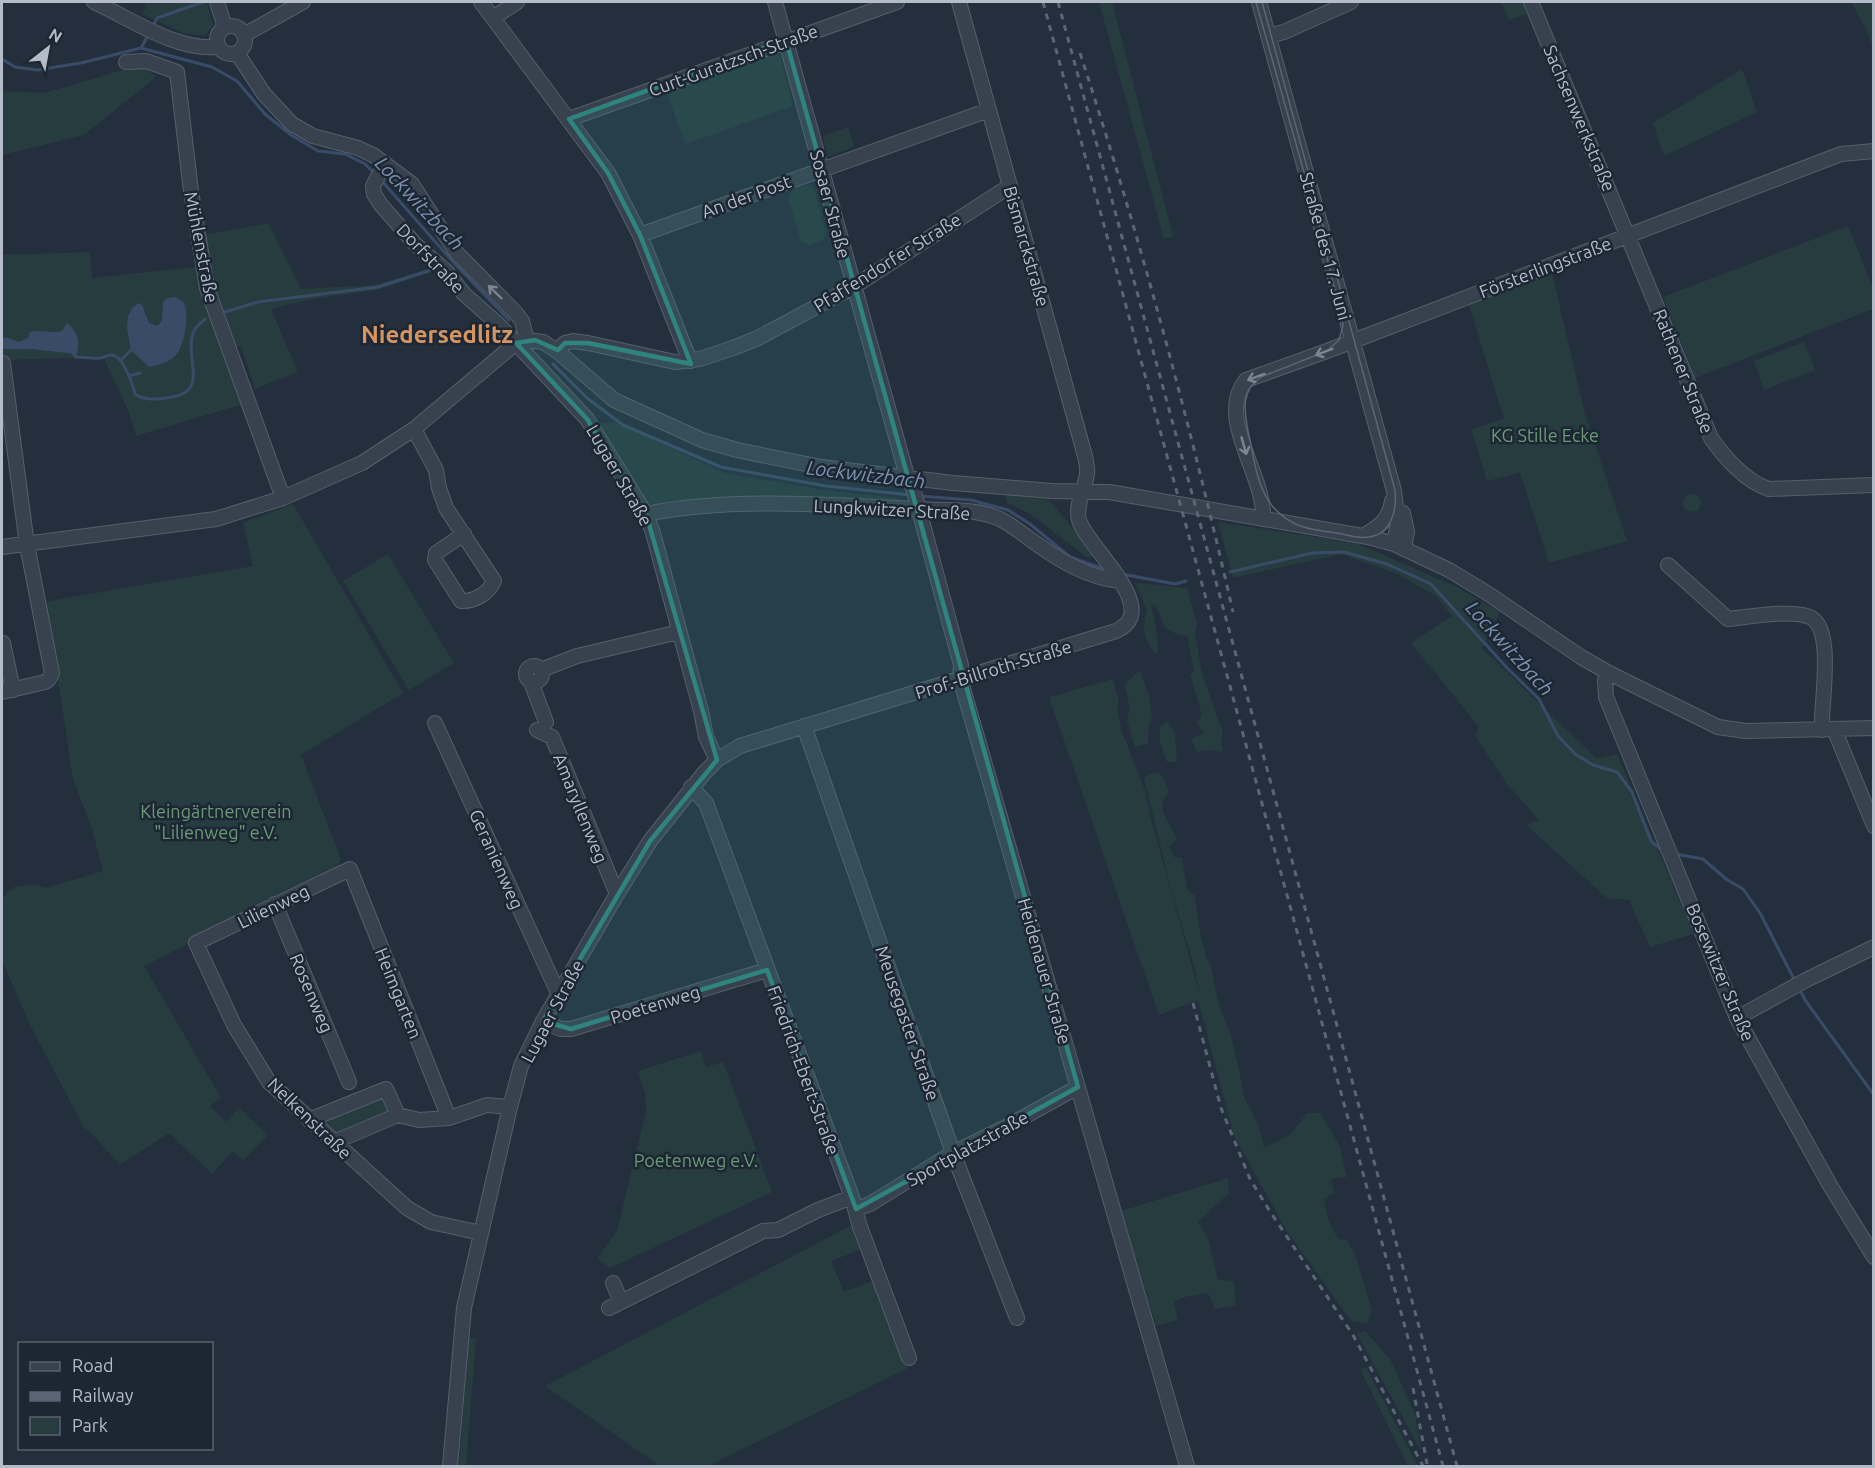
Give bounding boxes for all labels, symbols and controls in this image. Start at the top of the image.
north arrow [18,18,78,78]
street label: Curt-Guratzsch-Straße [646,20,820,100]
text: N [46,24,65,46]
street label: Sachsenwerkstraße [1540,42,1620,194]
street label: Sosaer Straße [807,148,855,260]
water label: Lockwitzbach [371,152,469,254]
street label: Straße des 17. Juni [1297,170,1355,322]
street label: An der Post [699,171,793,221]
street label: Bismarckstraße [1000,183,1054,309]
street label: Mühlenstraße [181,190,223,304]
street label: Pfaffendorfer Straße [810,209,964,315]
street label: Dorfstraße [393,219,469,297]
street label: Försterlingstraße [1476,233,1614,301]
one-way arrow [488,285,503,300]
street label: Rathener Straße [1650,306,1718,436]
district label: Niedersedlitz [361,321,513,348]
one-way arrow [1315,348,1334,359]
one-way arrow [1247,372,1266,383]
street label: Lugaer Straße [583,421,657,529]
park label: KG Stille Ecke [1491,425,1599,445]
one-way arrow [1239,436,1250,455]
water label: Lockwitzbach [805,455,927,493]
street label: Lungkwitzer Straße [813,495,971,523]
water label: Lockwitzbach [1462,596,1558,700]
street label: Prof.-Billroth-Straße [912,636,1074,702]
street label: Amaryllenweg [550,750,612,866]
park label: Kleingärtnerverein "Lilienweg" e.V. [140,801,292,842]
street label: Geranienweg [466,806,528,912]
street label: Lilienweg [234,880,312,932]
street label: Heidenauer Straße [1015,895,1075,1047]
street label: Bosewitzer Straße [1683,900,1759,1044]
street label: Meusegaster Straße [872,943,944,1103]
street label: Heimgarten [372,945,426,1041]
street label: Rosenweg [286,950,338,1036]
street label: Lugaer Straße [517,956,587,1066]
street label: Poetenweg [608,981,702,1027]
street label: Friedrich-Ebert-Straße [764,983,844,1157]
street label: Nelkenstraße [264,1073,356,1163]
street label: Sportplatzstraße [903,1106,1031,1190]
park label: Poetenweg e.V. [634,1150,758,1170]
legend [18,1342,213,1450]
text: Road [72,1355,114,1375]
text: Railway [72,1385,134,1405]
text: Park [72,1415,108,1435]

